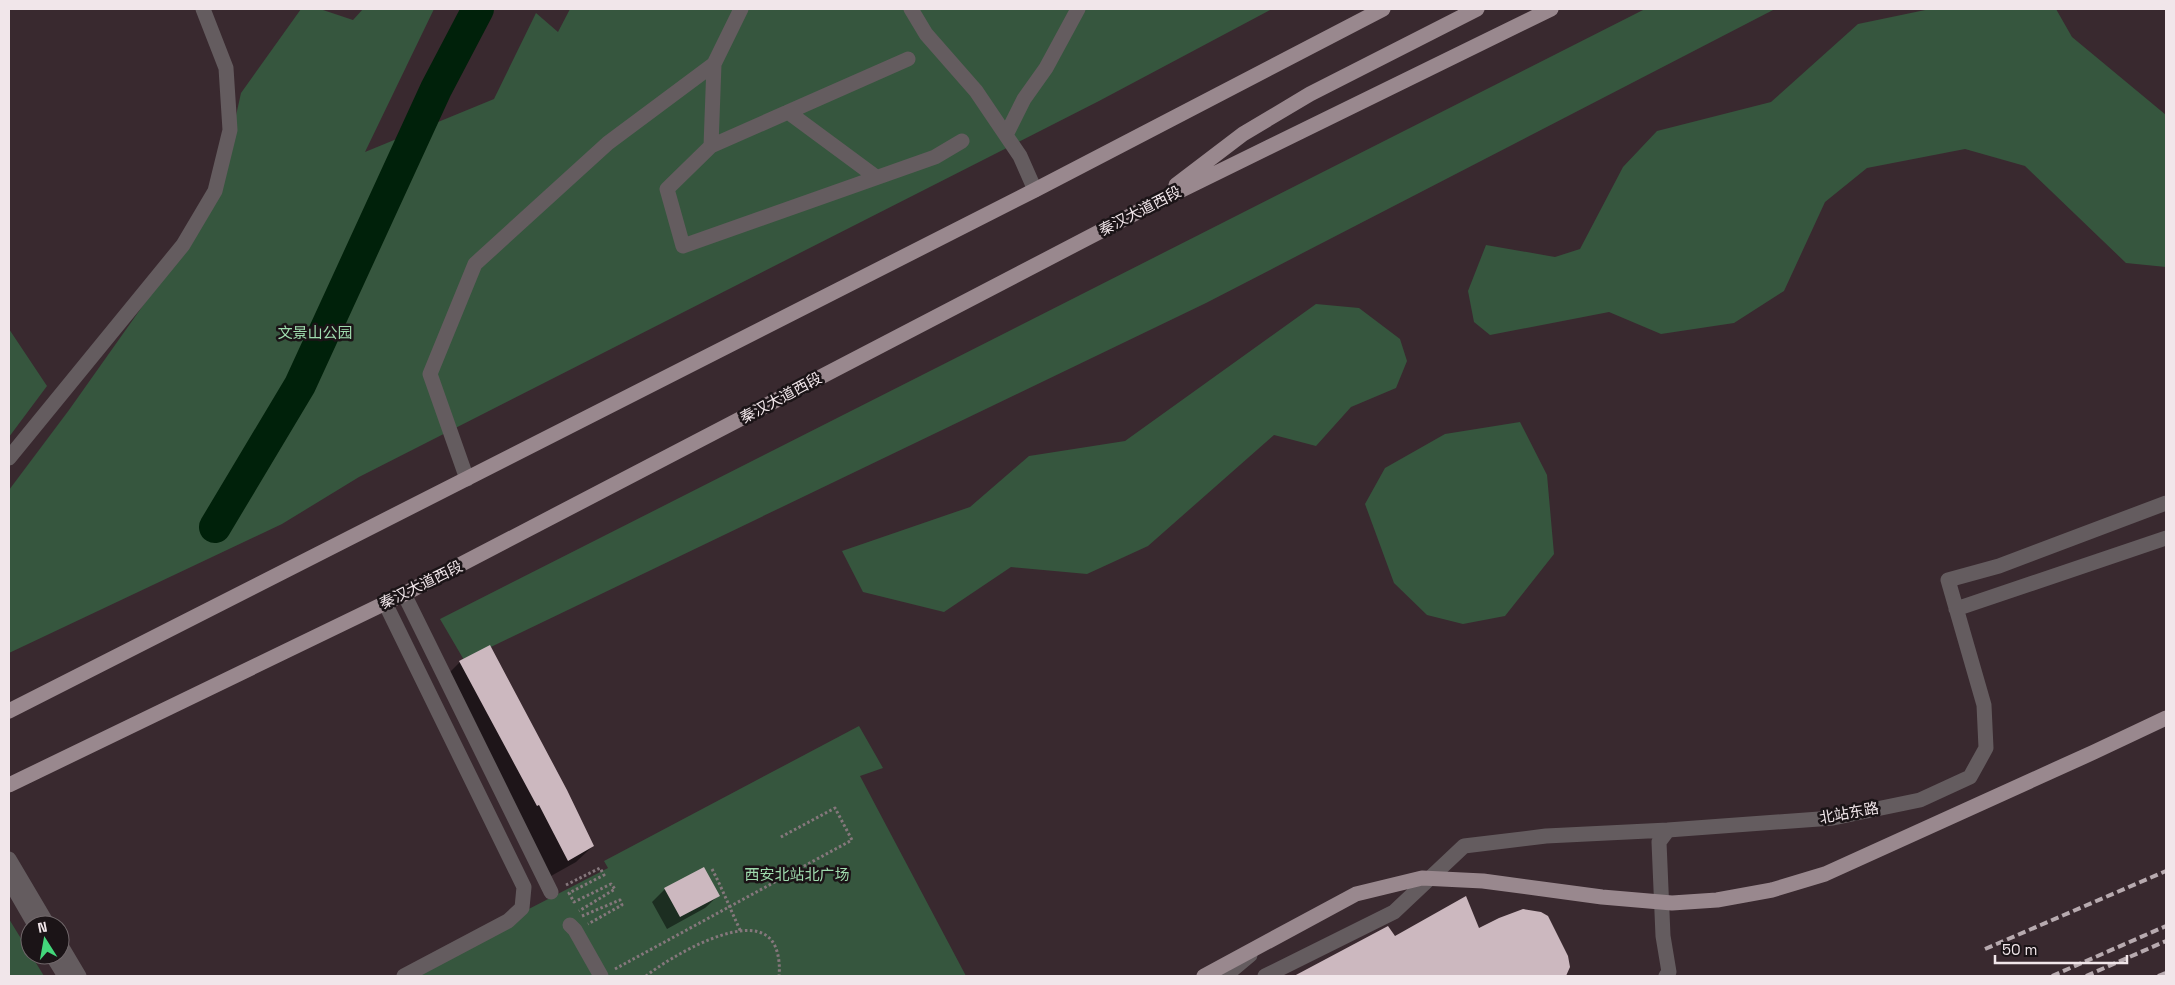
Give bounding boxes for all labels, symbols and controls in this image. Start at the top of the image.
street label: 秦汉大道西段 [1095,182,1184,239]
park label: 文景山公园 [277,323,353,342]
street label: 秦汉大道西段 [737,368,825,427]
street label: 秦汉大道西段 [376,556,465,613]
street label: 北站东路 [1818,798,1880,827]
park label: 西安北站北广场 [744,865,850,884]
north arrow [20,915,70,965]
text: N [36,918,49,937]
scale bar [1995,932,2128,964]
text: 50 m [2002,940,2037,959]

